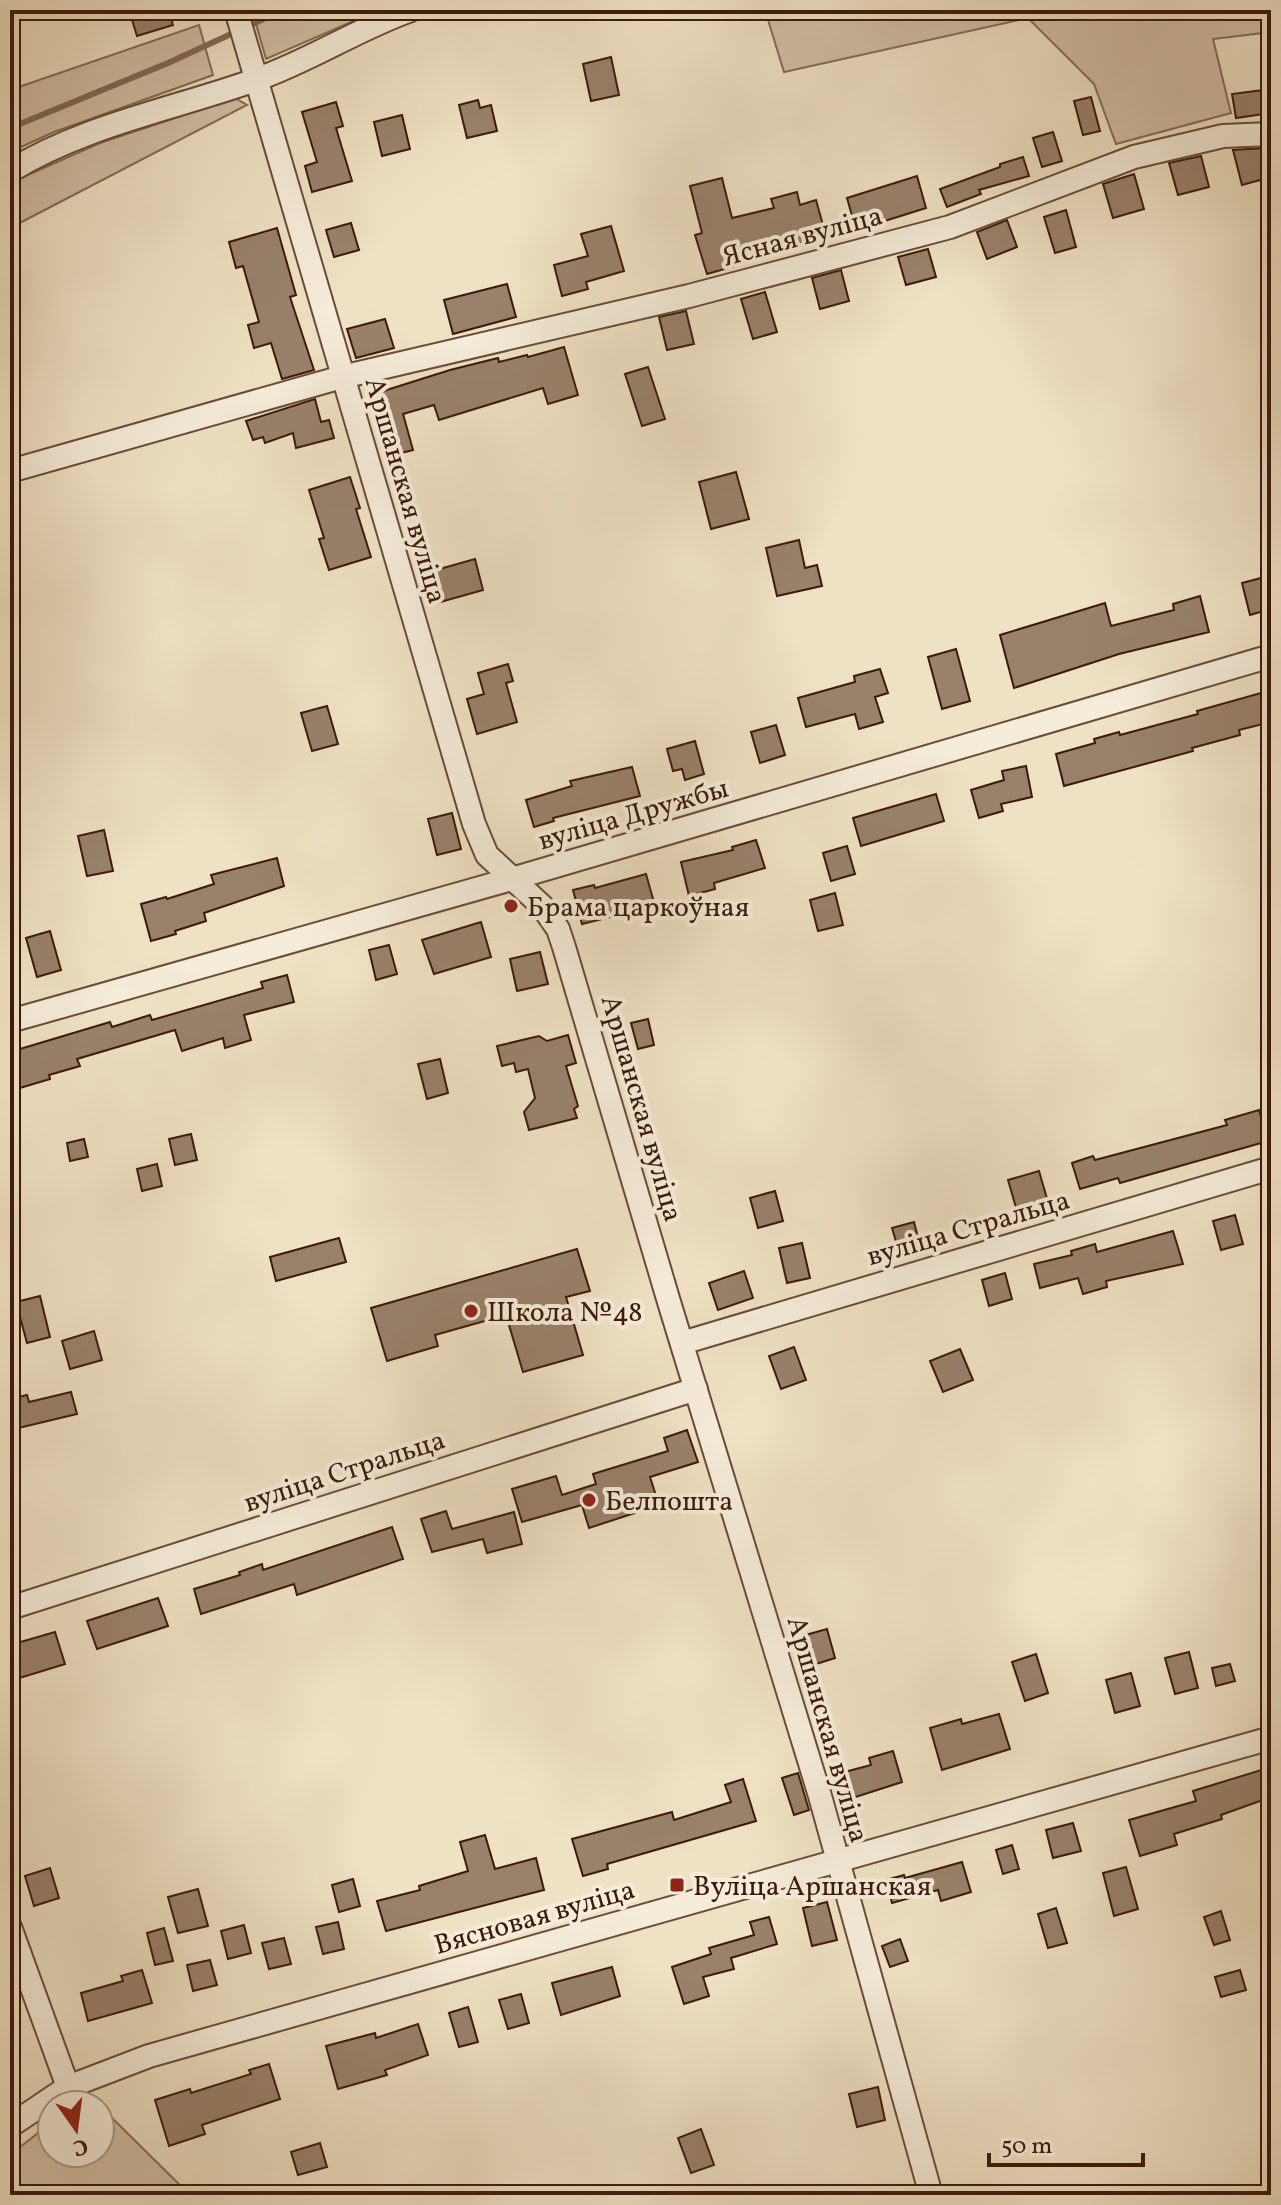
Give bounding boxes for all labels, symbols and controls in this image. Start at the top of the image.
street label: Ясная вуліца [718,197,887,277]
street label: Аршанская вуліца [354,373,456,609]
street label: вуліца Дружбы [534,770,733,861]
place label: Брама царкоўная [527,889,749,928]
marker: Брама царкоўная [502,897,520,915]
street label: Аршанская вуліца [590,991,692,1227]
street label: вуліца Стральца [863,1182,1075,1277]
place label: Школа №48 [487,1294,643,1333]
marker: Школа №48 [462,1302,480,1320]
street label: вуліца Стральца [239,1421,450,1523]
place label: Белпошта [605,1483,733,1522]
marker: Белпошта [580,1491,598,1509]
street label: Аршанская вуліца [776,1612,878,1848]
place label: Вуліца Аршанская [693,1868,931,1907]
street label: Вясновая вуліца [430,1871,640,1966]
marker: Вуліца Аршанская [668,1876,686,1894]
north arrow [36,2089,116,2169]
scale bar [989,2117,1143,2167]
text: С [70,2129,91,2163]
text: 50 m [1001,2130,1053,2164]

